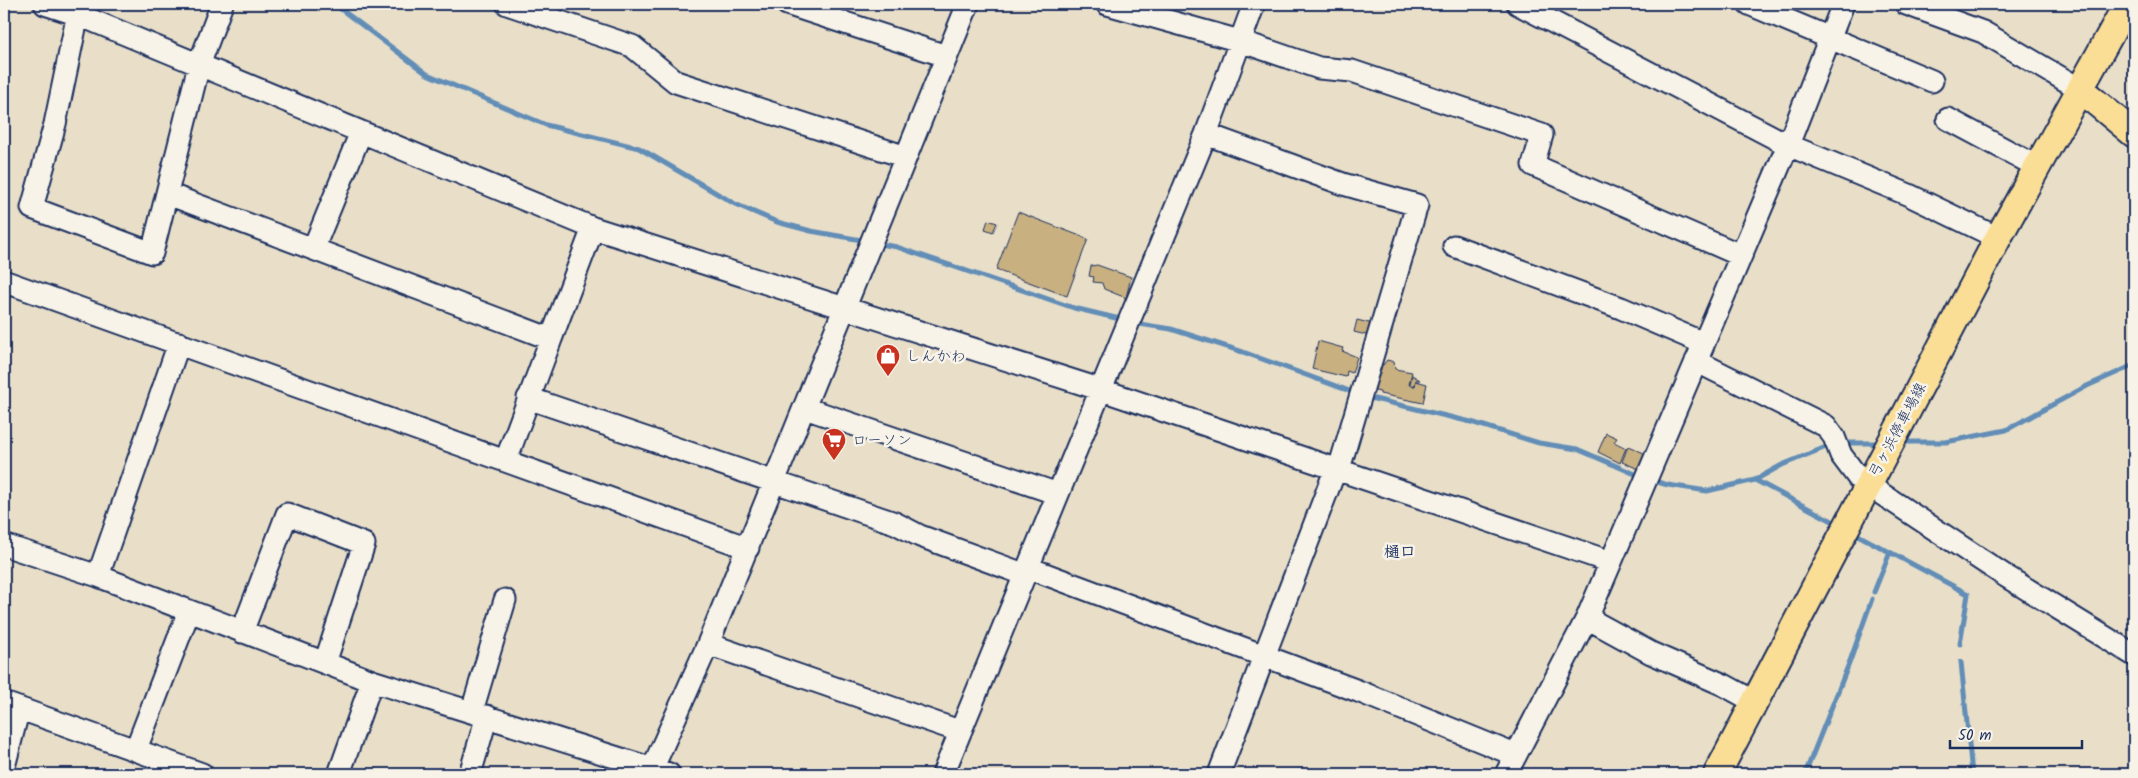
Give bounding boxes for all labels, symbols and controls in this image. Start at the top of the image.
shop icon: しんかわ [875,343,901,377]
place label: しんかわ [906,345,966,369]
street label: 弓ヶ浜停車場線 [1863,378,1933,482]
supermarket icon: ローソン [821,427,847,461]
place label: ローソン [852,429,912,453]
district label: 樋口 [1384,540,1416,565]
scale bar [1950,718,2083,750]
text: 50 m [1958,724,1992,748]

